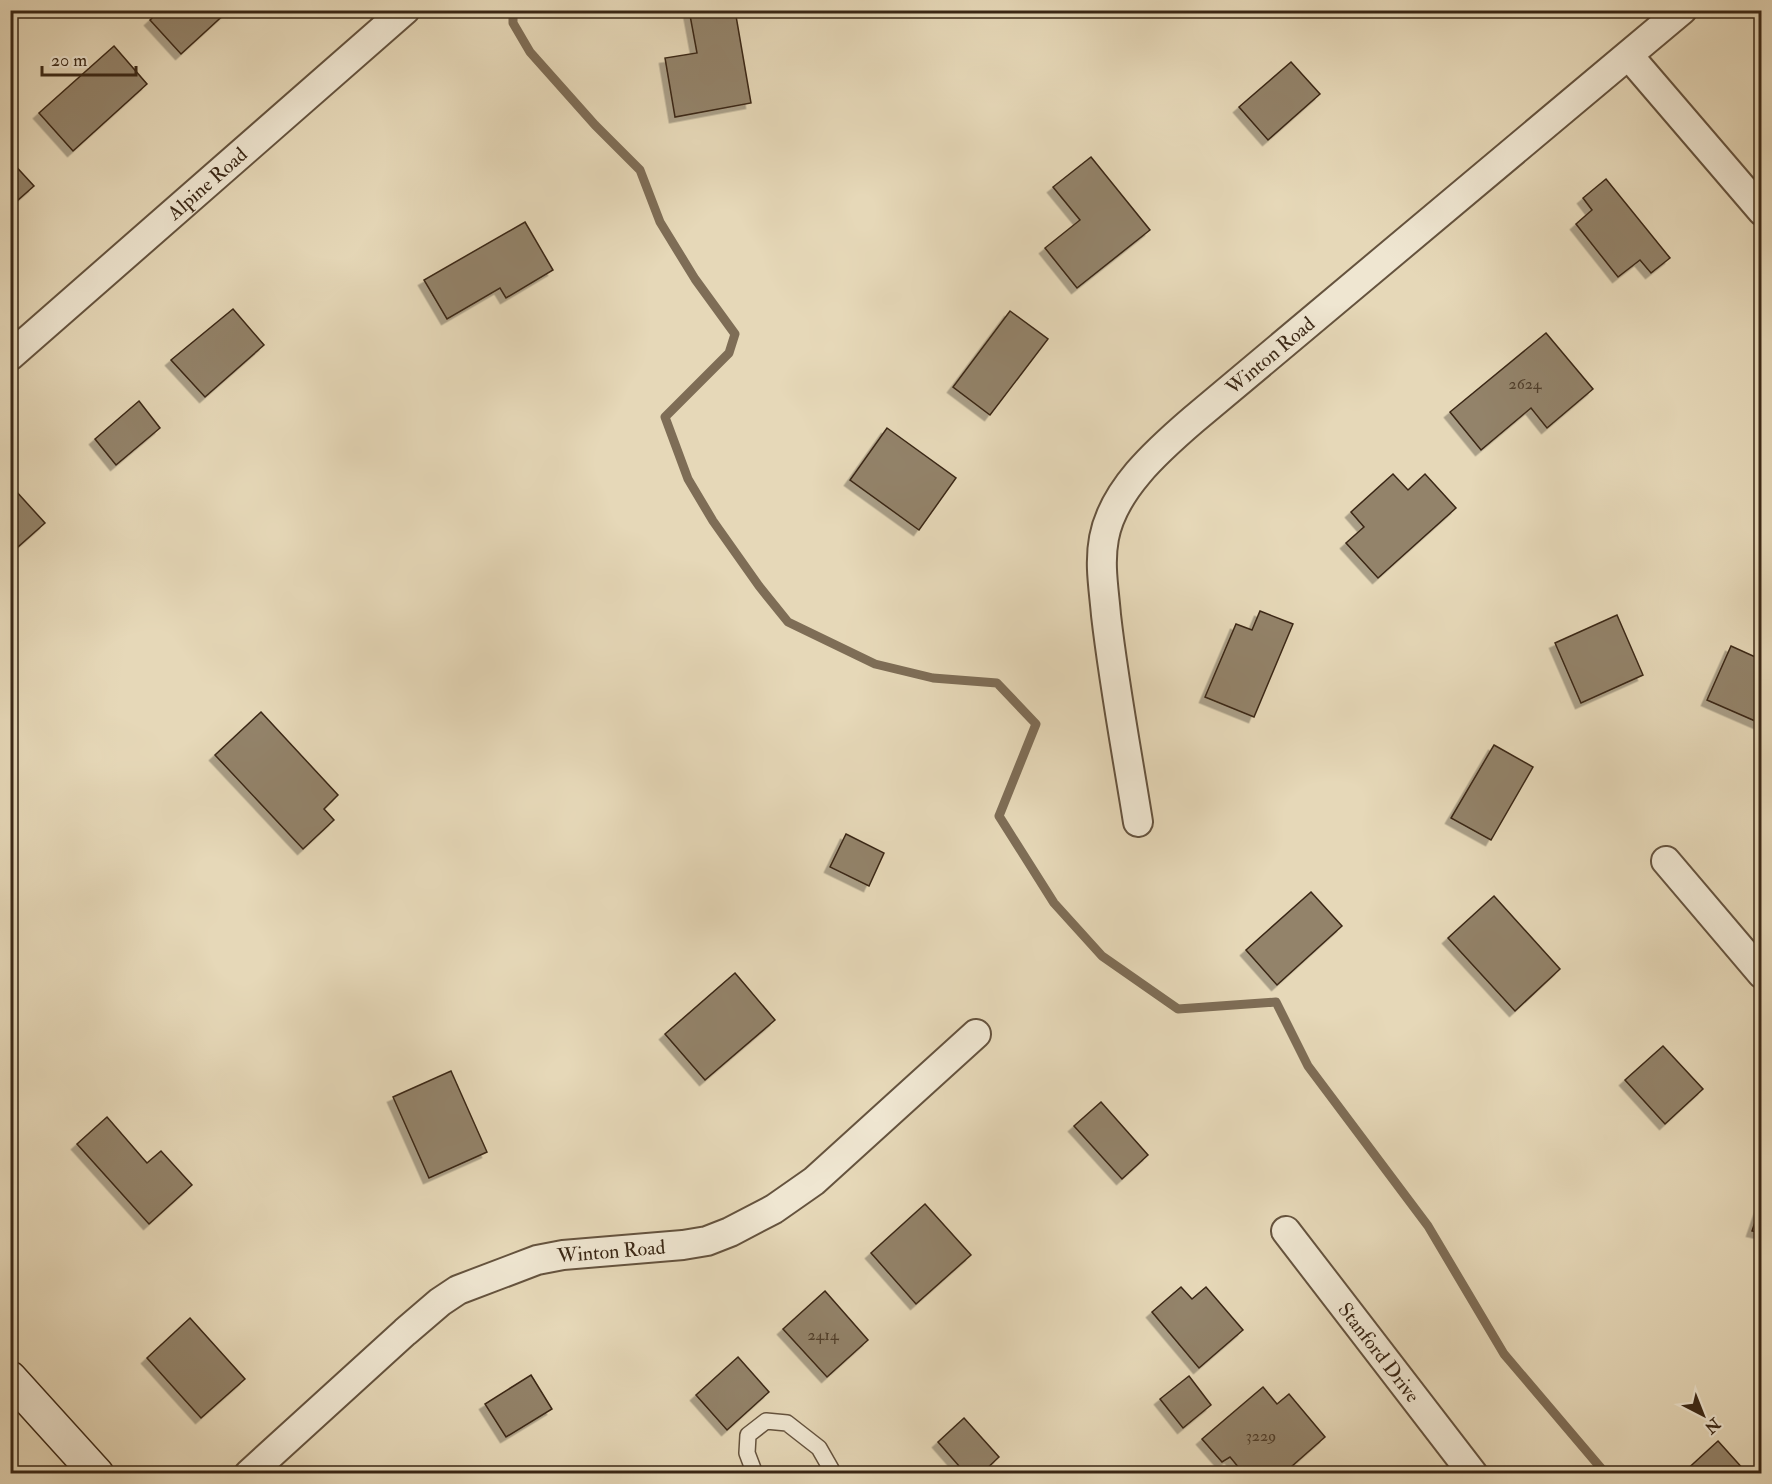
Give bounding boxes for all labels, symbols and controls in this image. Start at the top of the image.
scale bar [42,39,136,77]
text: 20 m [51,49,87,72]
street label: Alpine Road [161,142,252,226]
street label: Winton Road [1220,311,1320,400]
house number: 2624 [1509,374,1543,394]
street label: Winton Road [555,1234,666,1268]
street label: Stanford Drive [1333,1297,1426,1407]
house number: 2414 [807,1325,840,1345]
north arrow [1673,1385,1733,1445]
text: N [1700,1413,1725,1438]
house number: 3229 [1246,1426,1276,1446]

